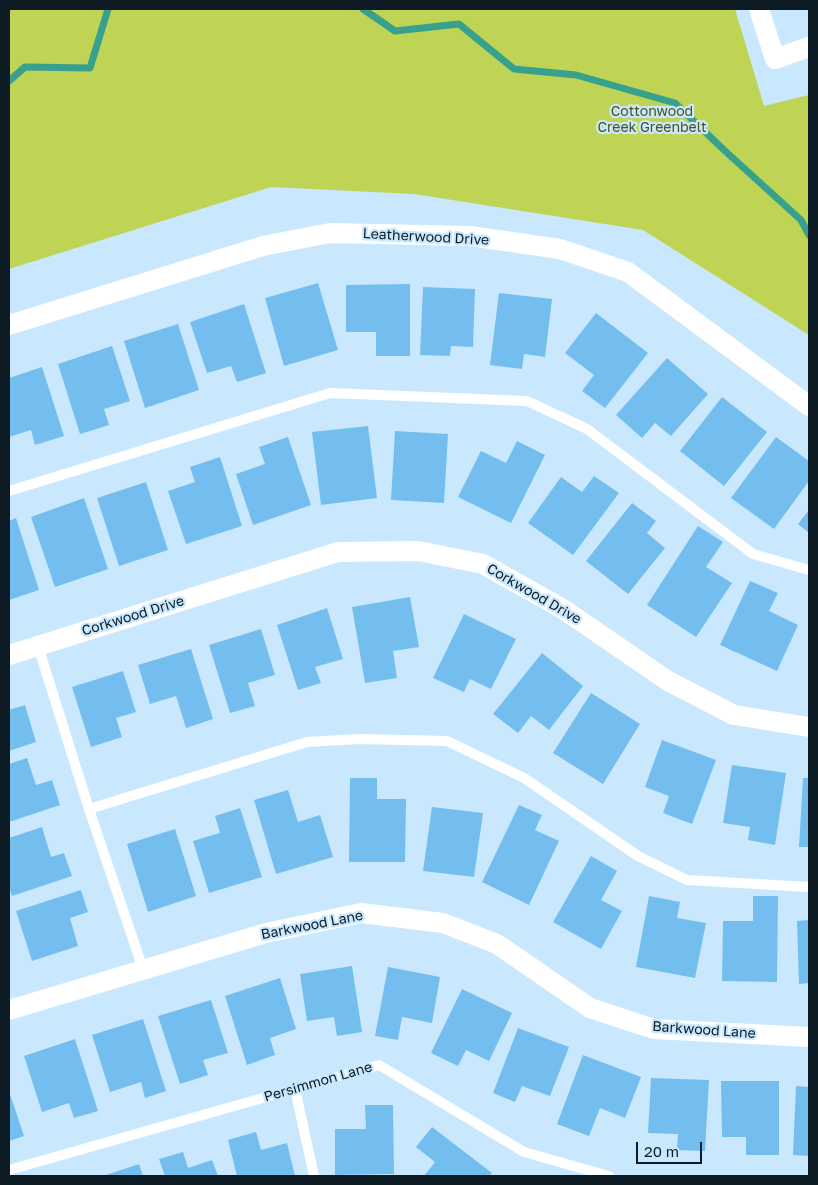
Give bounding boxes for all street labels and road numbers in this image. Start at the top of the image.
street label: Leatherwood Drive [362,225,490,249]
street label: Corkwood Drive [484,560,584,628]
street label: Corkwood Drive [80,592,186,640]
street label: Barkwood Lane [260,907,364,943]
street label: Barkwood Lane [652,1018,756,1042]
street label: Persimmon Lane [262,1059,374,1105]

